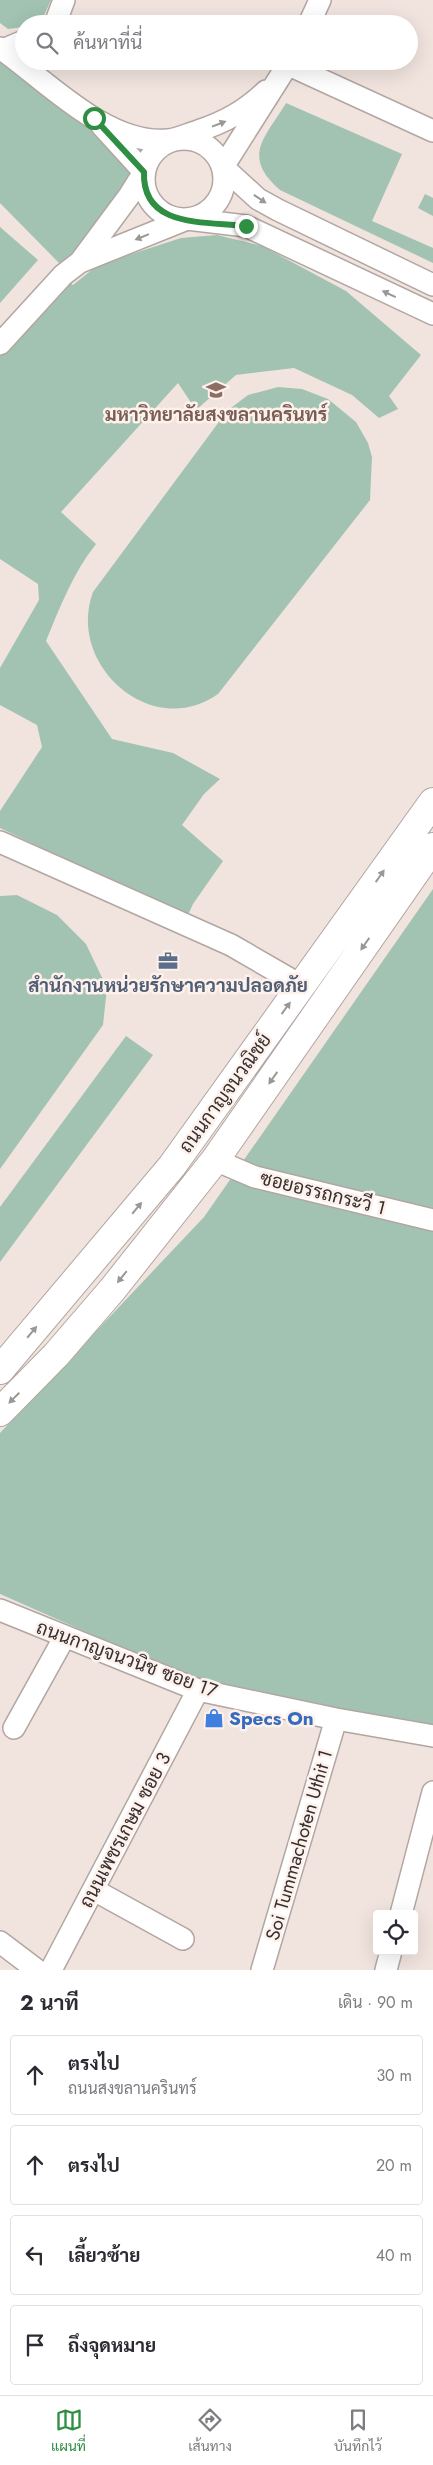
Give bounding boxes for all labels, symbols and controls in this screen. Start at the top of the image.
search box [15,15,418,70]
icon: search [33,29,61,57]
text: ค้นหาที่นี่ [73,29,142,56]
route start [83,107,106,130]
one-way arrow [211,120,226,127]
one-way arrow [253,194,267,204]
route end [235,215,258,238]
one-way arrow [134,234,149,241]
one-way arrow [382,290,396,298]
school or university icon: มหาวิทยาลัยสงขลานครินทร์ [205,379,227,401]
place label: มหาวิทยาลัยสงขลานครินทร์ [105,401,329,428]
one-way arrow [375,870,386,883]
one-way arrow [360,937,370,951]
office icon: สำนักงานหน่วยรักษาความปลอดภัย [157,950,179,972]
place label: สำนักงานหน่วยรักษาความปลอดภัย [28,972,308,999]
one-way arrow [281,1001,291,1015]
street label: ถนนกาญจนวณิชย์ [172,1028,278,1158]
one-way arrow [268,1071,278,1085]
street label: ซอยอรรถกระวี 1 [257,1164,389,1222]
one-way arrow [131,1202,142,1215]
one-way arrow [117,1270,128,1283]
one-way arrow [26,1326,37,1339]
one-way arrow [8,1392,20,1404]
street label: ถนนกาญจนวนิช ซอย 17 [33,1614,221,1704]
place label: Specs On [229,1705,314,1732]
shop icon: Specs On [203,1707,225,1729]
street label: Soi Tummachoten Uthit 1 [259,1747,339,1943]
street label: ถนนเพชรเกษม ซอย 3 [73,1748,177,1912]
map controls [373,1910,418,1955]
button: locate [373,1910,418,1955]
text: 2 นาที [20,1988,79,2018]
text: เดิน · 90 m [338,1991,413,2014]
text: ตรงไป [68,2050,120,2077]
icon: ahead [21,2061,49,2089]
text: 30 m [376,2064,412,2087]
text: ถนนสงขลานครินทร์ [68,2077,197,2100]
icon: ahead [21,2151,49,2179]
text: ตรงไป [68,2152,120,2179]
text: 20 m [376,2154,412,2177]
icon: left [21,2241,49,2269]
text: เลี้ยวซ้าย [68,2242,140,2269]
text: 40 m [376,2244,412,2267]
icon: arrive [21,2331,49,2359]
text: ถึงจุดหมาย [68,2332,156,2359]
tab: แผนที่ [51,2406,86,2456]
tab: เส้นทาง [188,2406,232,2456]
tab: บันทึกไว้ [334,2406,382,2456]

